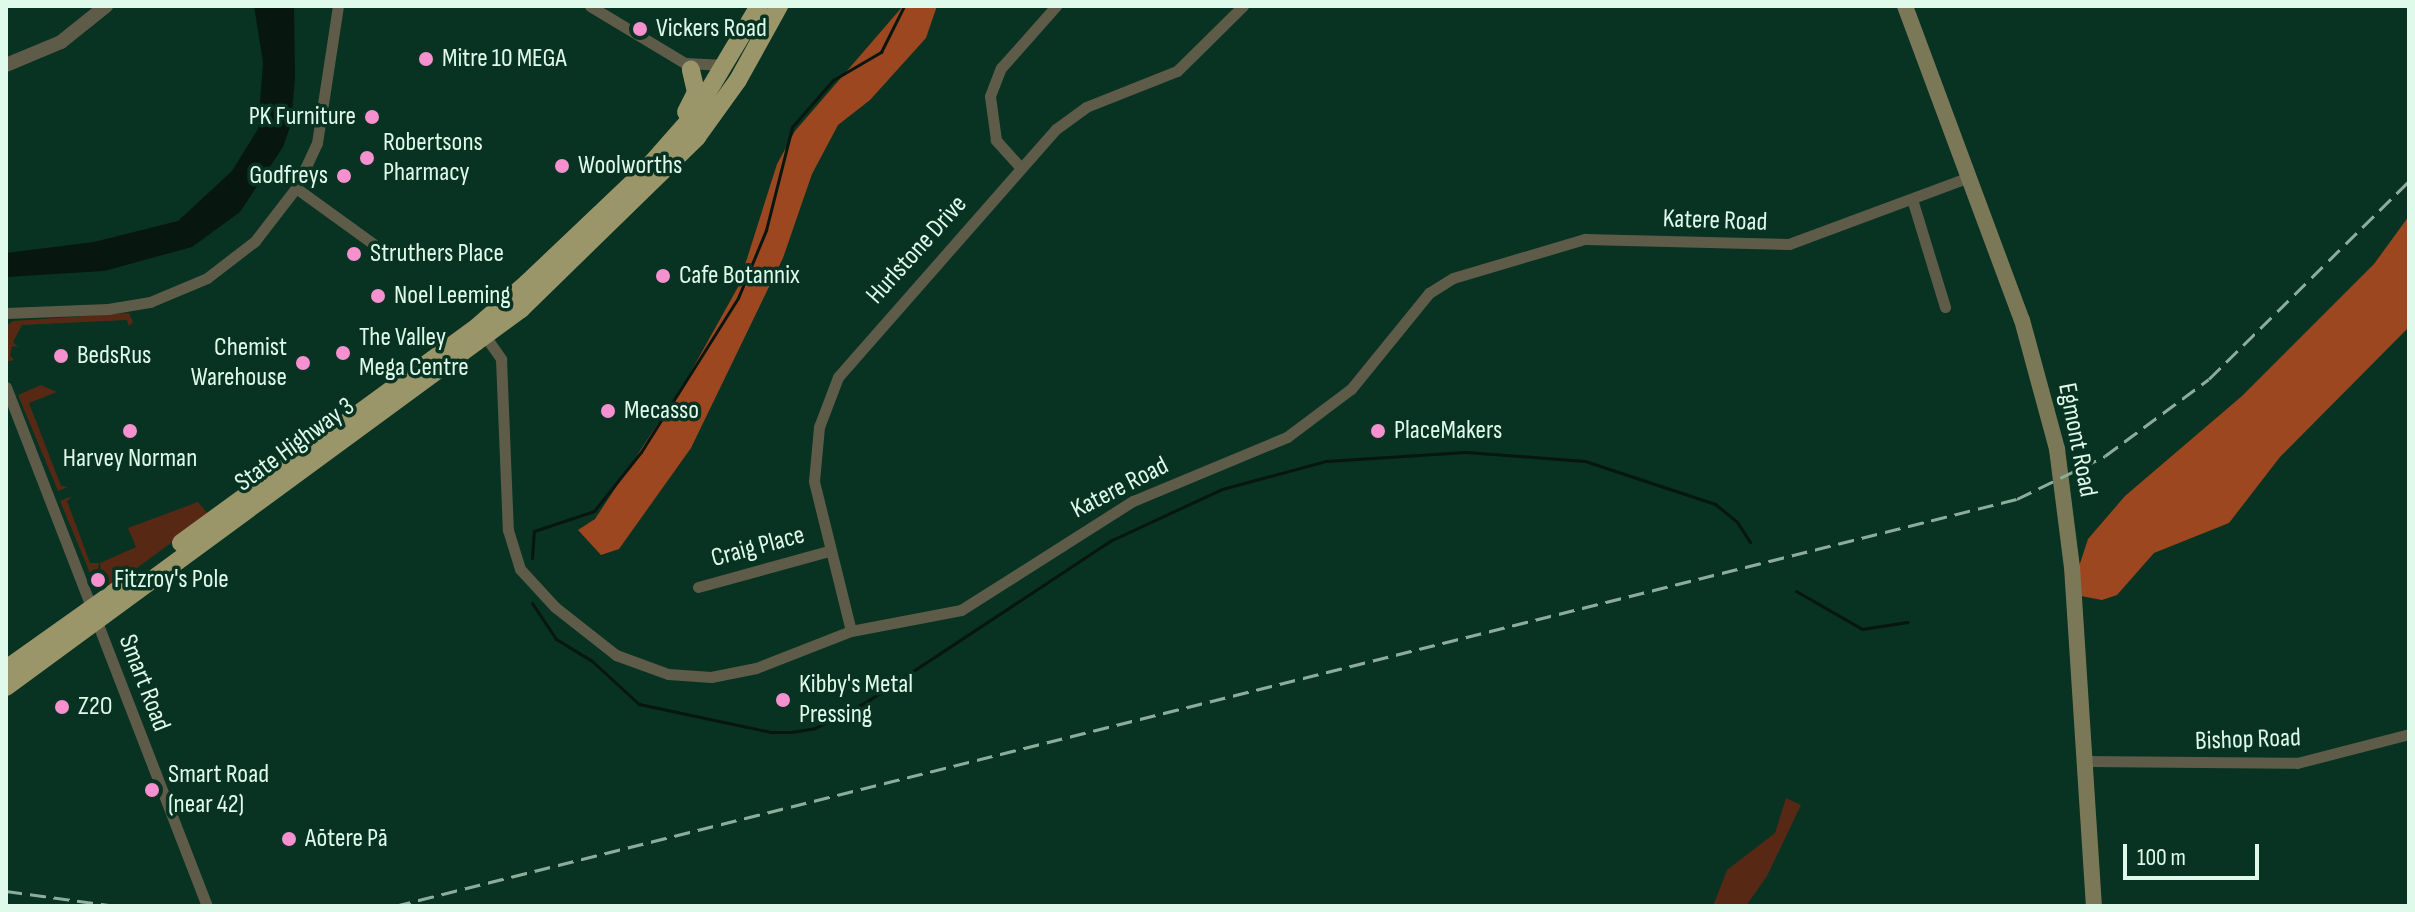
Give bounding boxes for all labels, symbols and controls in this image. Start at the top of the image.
place label: Vickers Road [656,13,767,45]
marker: Vickers Road [631,20,649,38]
place label: Mitre 10 MEGA [442,43,567,75]
marker: Mitre 10 MEGA [417,50,435,68]
place label: PK Furniture [249,101,356,133]
marker: PK Furniture [363,108,381,126]
place label: Robertsons Pharmacy [383,127,483,188]
marker: Robertsons Pharmacy [358,149,376,167]
place label: Woolworths [578,150,682,182]
marker: Woolworths [553,157,571,175]
place label: Godfreys [249,160,328,192]
marker: Godfreys [335,167,353,185]
street label: Hurlstone Drive [860,189,974,311]
street label: Katere Road [1662,204,1768,238]
place label: Struthers Place [370,238,504,270]
marker: Struthers Place [345,245,363,263]
place label: Cafe Botannix [679,260,800,292]
marker: Cafe Botannix [654,267,672,285]
place label: Noel Leeming [394,280,511,312]
marker: Noel Leeming [369,287,387,305]
place label: The Valley Mega Centre [359,322,469,384]
place label: Chemist Warehouse [191,332,287,394]
place label: BedsRus [77,340,151,372]
marker: The Valley Mega Centre [334,344,352,362]
marker: BedsRus [52,347,70,365]
marker: Chemist Warehouse [294,354,312,372]
street label: Egmont Road [2051,380,2103,500]
street label: State Highway 3 [229,391,361,499]
place label: Mecasso [624,395,699,427]
marker: Mecasso [599,402,617,420]
place label: PlaceMakers [1394,415,1502,447]
marker: Harvey Norman [121,422,139,440]
marker: PlaceMakers [1369,422,1387,440]
place label: Harvey Norman [63,443,197,475]
street label: Katere Road [1066,450,1174,526]
street label: Craig Place [708,520,808,574]
place label: Fitzroy's Pole [114,564,229,596]
marker: Fitzroy's Pole [89,571,107,589]
street label: Smart Road [111,630,177,736]
place label: Kibby's Metal Pressing [799,669,913,730]
place label: Z2O [78,691,113,723]
marker: Kibby's Metal Pressing [774,691,792,709]
marker: Z2O [53,698,71,716]
street label: Bishop Road [2195,723,2301,757]
place label: Smart Road (near 42) [168,759,269,820]
marker: Smart Road (near 42) [143,781,161,799]
place label: Aōtere Pā [305,823,388,855]
scale bar [2127,828,2263,878]
marker: Aōtere Pā [280,830,298,848]
text: 100 m [2137,843,2186,872]

